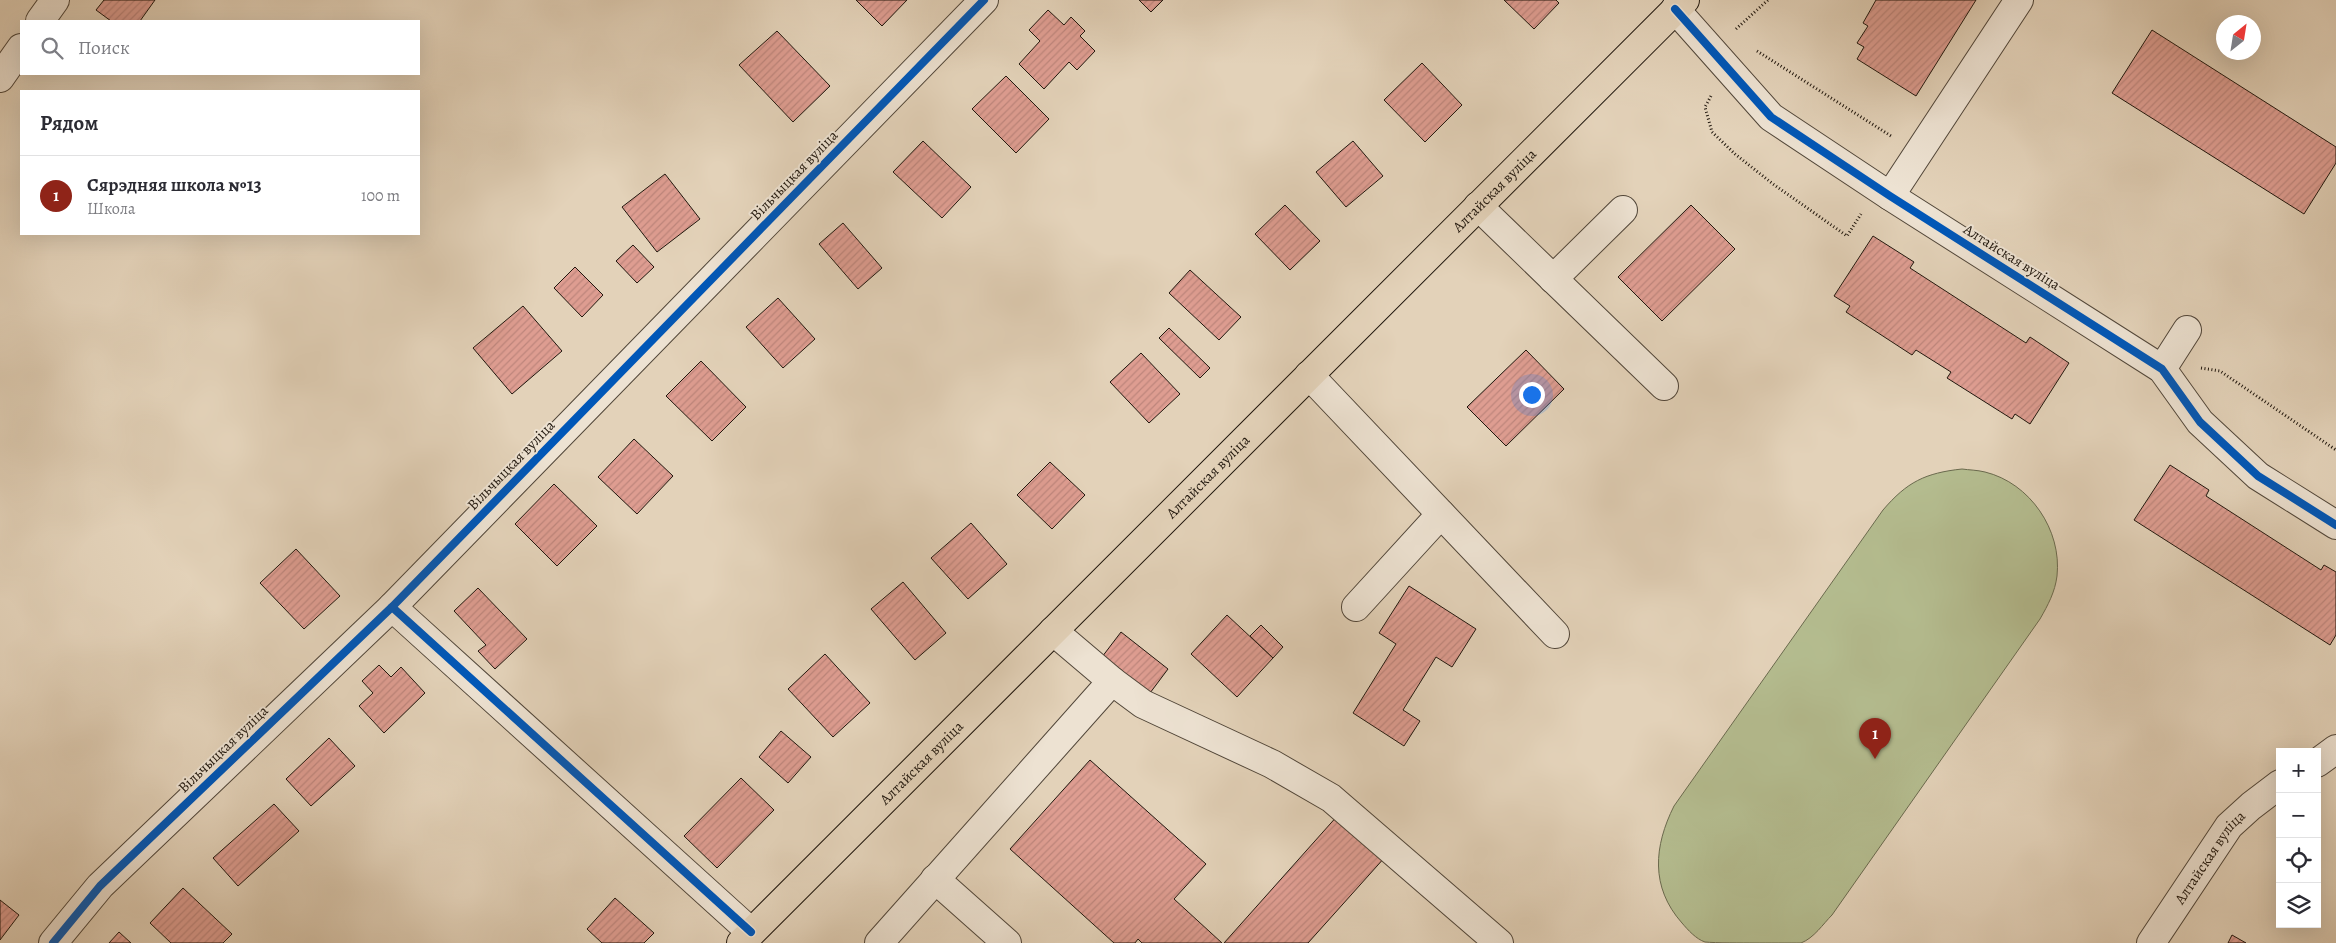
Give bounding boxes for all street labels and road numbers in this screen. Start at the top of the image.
street label: Вільчыцкая вуліца [746,126,842,224]
street label: Алтайская вуліца [1448,144,1541,237]
street label: Алтайская вуліца [1959,219,2064,295]
street label: Вільчыцкая вуліца [463,416,559,514]
street label: Алтайская вуліца [1161,430,1254,523]
street label: Вільчыцкая вуліца [174,701,272,797]
street label: Алтайская вуліца [874,717,968,810]
street label: Алтайская вуліца [2169,806,2250,909]

